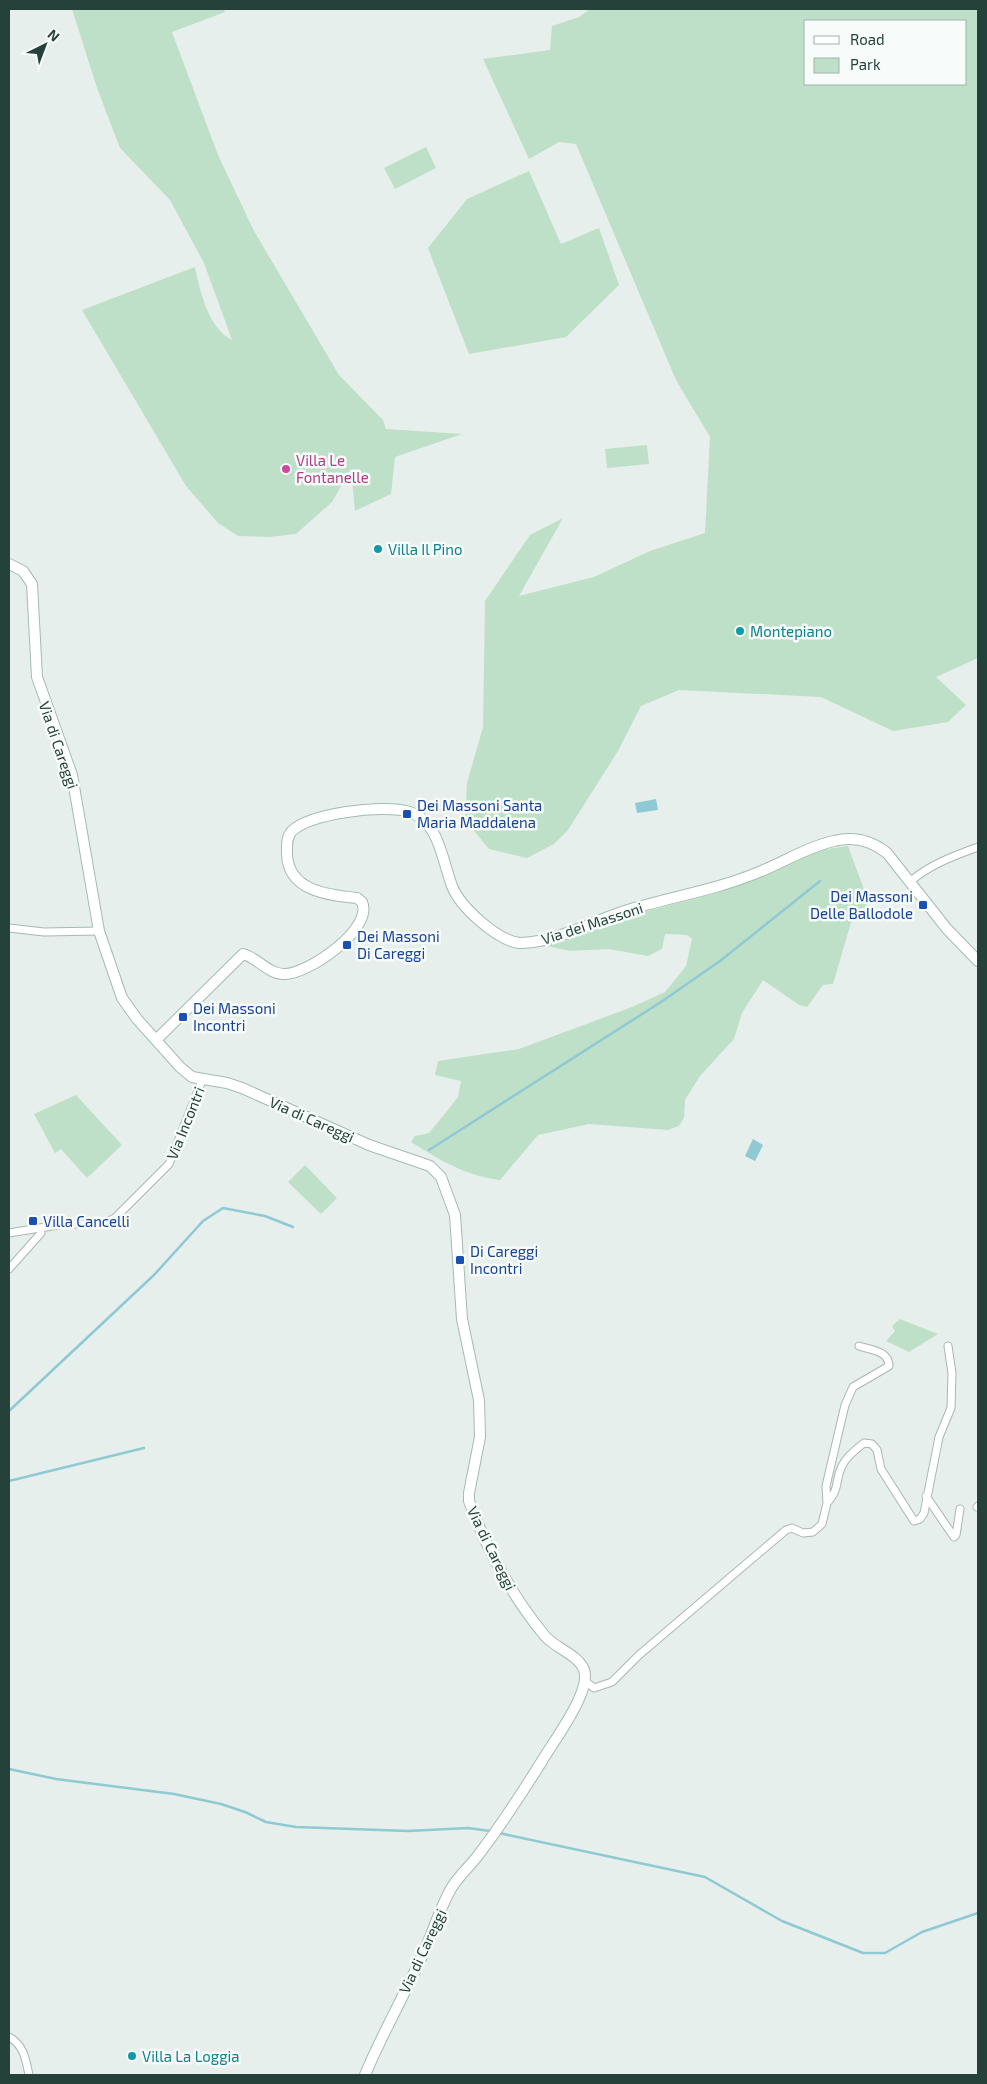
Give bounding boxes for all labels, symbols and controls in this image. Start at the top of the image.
north arrow [20,20,70,70]
legend [804,20,967,85]
text: N [45,25,63,45]
text: Road [850,30,885,48]
text: Park [850,55,881,73]
place label: Villa Le Fontanelle [296,451,369,486]
marker: Villa Le Fontanelle [280,463,292,475]
place label: Villa Il Pino [388,540,463,558]
marker: Villa Il Pino [372,543,384,555]
place label: Montepiano [750,622,832,640]
marker: Montepiano [734,625,746,637]
street label: Via di Careggi [36,699,82,791]
place label: Dei Massoni Santa Maria Maddalena [417,796,542,831]
marker: Dei Massoni Santa Maria Maddalena [401,808,413,820]
place label: Dei Massoni Delle Ballodole [810,887,913,922]
street label: Via dei Massoni [539,898,645,948]
marker: Dei Massoni Delle Ballodole [917,899,929,911]
place label: Dei Massoni Di Careggi [357,927,440,962]
marker: Dei Massoni Di Careggi [341,939,353,951]
place label: Dei Massoni Incontri [193,999,276,1034]
marker: Dei Massoni Incontri [177,1011,189,1023]
street label: Via Incontri [162,1084,208,1162]
street label: Via di Careggi [267,1092,357,1146]
place label: Villa Cancelli [43,1212,130,1230]
marker: Villa Cancelli [27,1215,39,1227]
place label: Di Careggi Incontri [470,1242,538,1277]
marker: Di Careggi Incontri [454,1254,466,1266]
street label: Via di Careggi [464,1503,520,1593]
street label: Via di Careggi [395,1906,449,1996]
place label: Villa La Loggia [142,2047,240,2065]
marker: Villa La Loggia [126,2050,138,2062]

